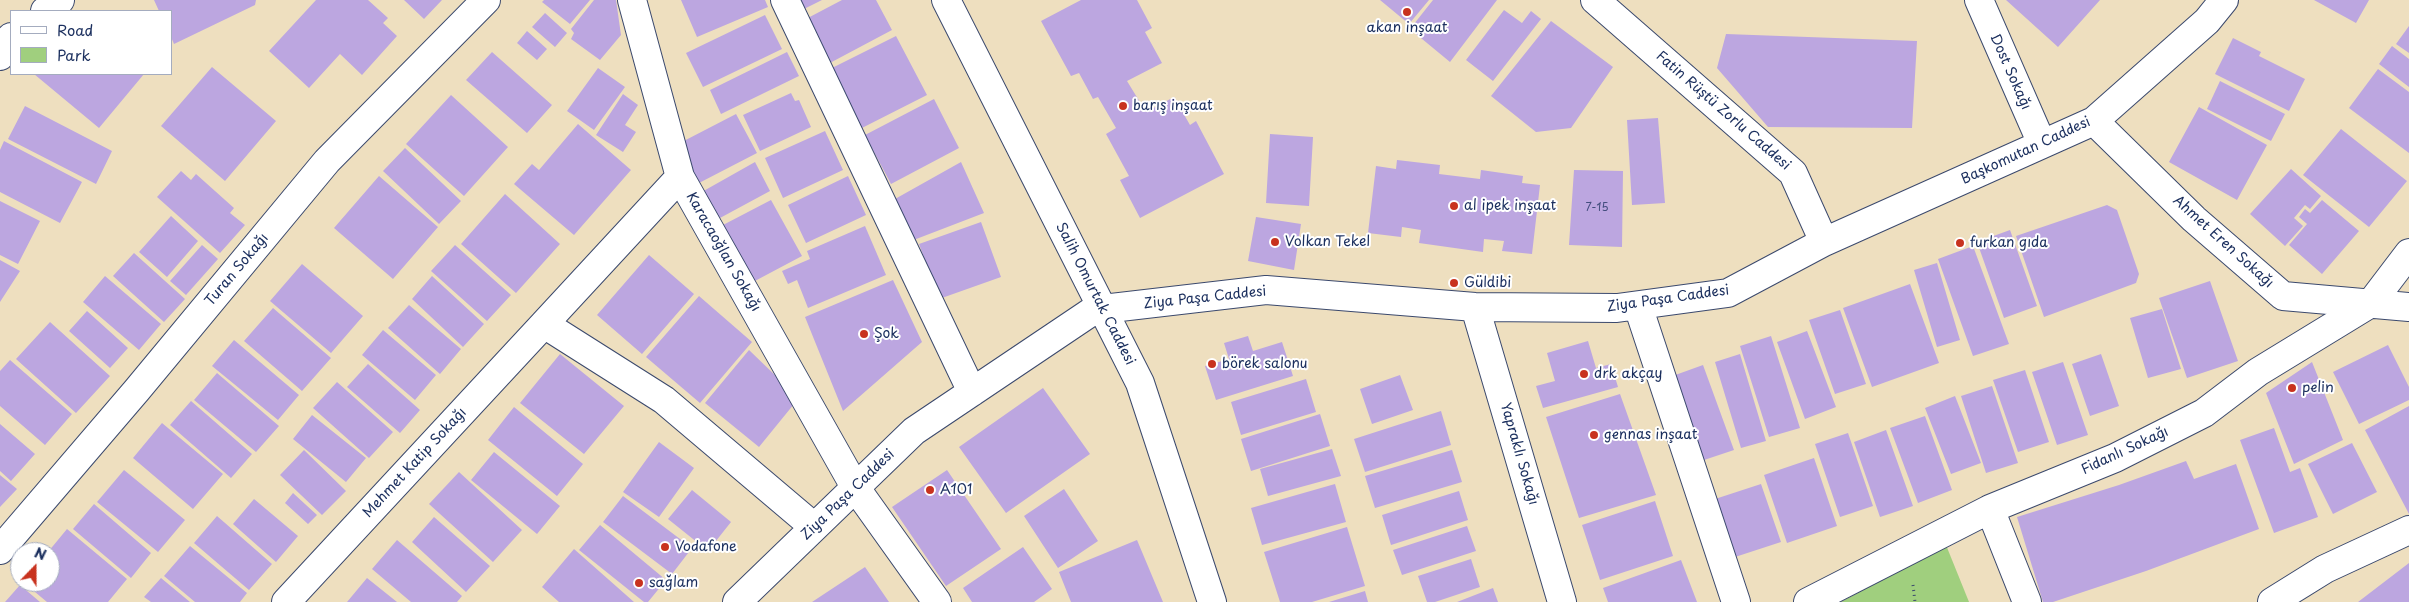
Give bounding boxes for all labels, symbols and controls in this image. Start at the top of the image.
marker: akan inşaat [1401,6,1413,18]
legend [10,10,172,75]
text: Road [57,18,93,41]
place label: akan inşaat [1366,20,1448,36]
street label: Dost Sokağı [1986,31,2034,113]
text: Park [57,43,91,66]
street label: Fatin Rüştü Zorlu Caddesi [1652,48,1794,174]
place label: barış inşaat [1133,98,1213,114]
marker: barış inşaat [1117,100,1129,112]
street label: Başkomutan Caddesi [1959,114,2093,188]
street label: Karacaoğlan Sokağı [682,189,764,315]
street label: Ahmet Eren Sokağı [2169,192,2277,292]
place label: al ipek inşaat [1464,198,1556,214]
marker: al ipek inşaat [1448,200,1460,212]
house number: 7-15 [1585,201,1609,215]
street label: Salih Omurtak Caddesi [1052,220,1138,368]
street label: Turan Sokağı [202,230,272,310]
place label: Volkan Tekel [1285,234,1370,250]
place label: furkan gıda [1970,235,2048,251]
marker: Volkan Tekel [1269,236,1281,248]
marker: furkan gıda [1954,237,1966,249]
place label: Güldibi [1464,275,1511,291]
marker: Güldibi [1448,277,1460,289]
street label: Ziya Paşa Caddesi [1606,282,1730,316]
street label: Ziya Paşa Caddesi [1143,283,1267,313]
place label: Şok [874,326,899,342]
marker: Şok [858,328,870,340]
place label: börek salonu [1222,356,1308,372]
marker: börek salonu [1206,358,1218,370]
place label: drk akçay [1594,366,1662,382]
marker: drk akçay [1578,368,1590,380]
place label: pelin [2302,380,2334,396]
marker: pelin [2286,382,2298,394]
street label: Yapraklı Sokağı [1496,401,1542,507]
street label: Mehmet Katip Sokağı [360,405,470,521]
street label: Fidanlı Sokağı [2079,423,2171,479]
place label: gennas inşaat [1604,427,1697,443]
marker: gennas inşaat [1588,429,1600,441]
street label: Ziya Paşa Caddesi [798,446,898,544]
place label: A101 [940,482,972,498]
marker: A101 [924,484,936,496]
place label: Vodafone [675,539,737,555]
marker: Vodafone [659,541,671,553]
north arrow [10,542,60,592]
text: N [31,542,50,565]
place label: sağlam [649,575,698,591]
marker: sağlam [633,577,645,589]

